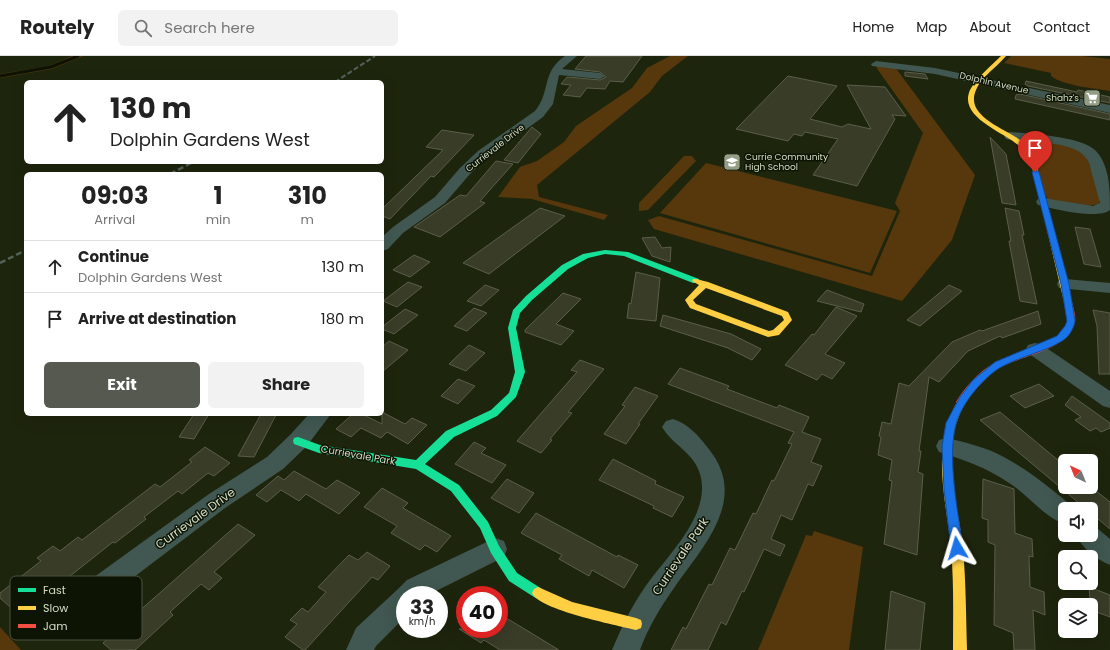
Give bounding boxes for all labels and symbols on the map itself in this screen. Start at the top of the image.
street label: Dolphin Avenue [958,69,1030,97]
supermarket icon: Shahz's [1082,88,1102,108]
place label: Shahz's [1046,92,1079,104]
street label: Currievale Drive [463,121,527,175]
pin [1018,131,1052,172]
place label: Currie Community High School [745,151,828,173]
school or university icon: Currie Community High School [722,152,742,172]
street label: Currievale Park [320,441,397,469]
north arrow [1058,454,1098,494]
street label: Currievale Drive [152,483,238,553]
street label: Currievale Park [648,513,713,598]
position arrow [936,527,978,569]
legend [10,576,142,640]
text: Fast [43,582,66,598]
speed limit sign: 40 [456,586,508,638]
text: Slow [43,600,68,616]
text: Jam [43,618,68,634]

